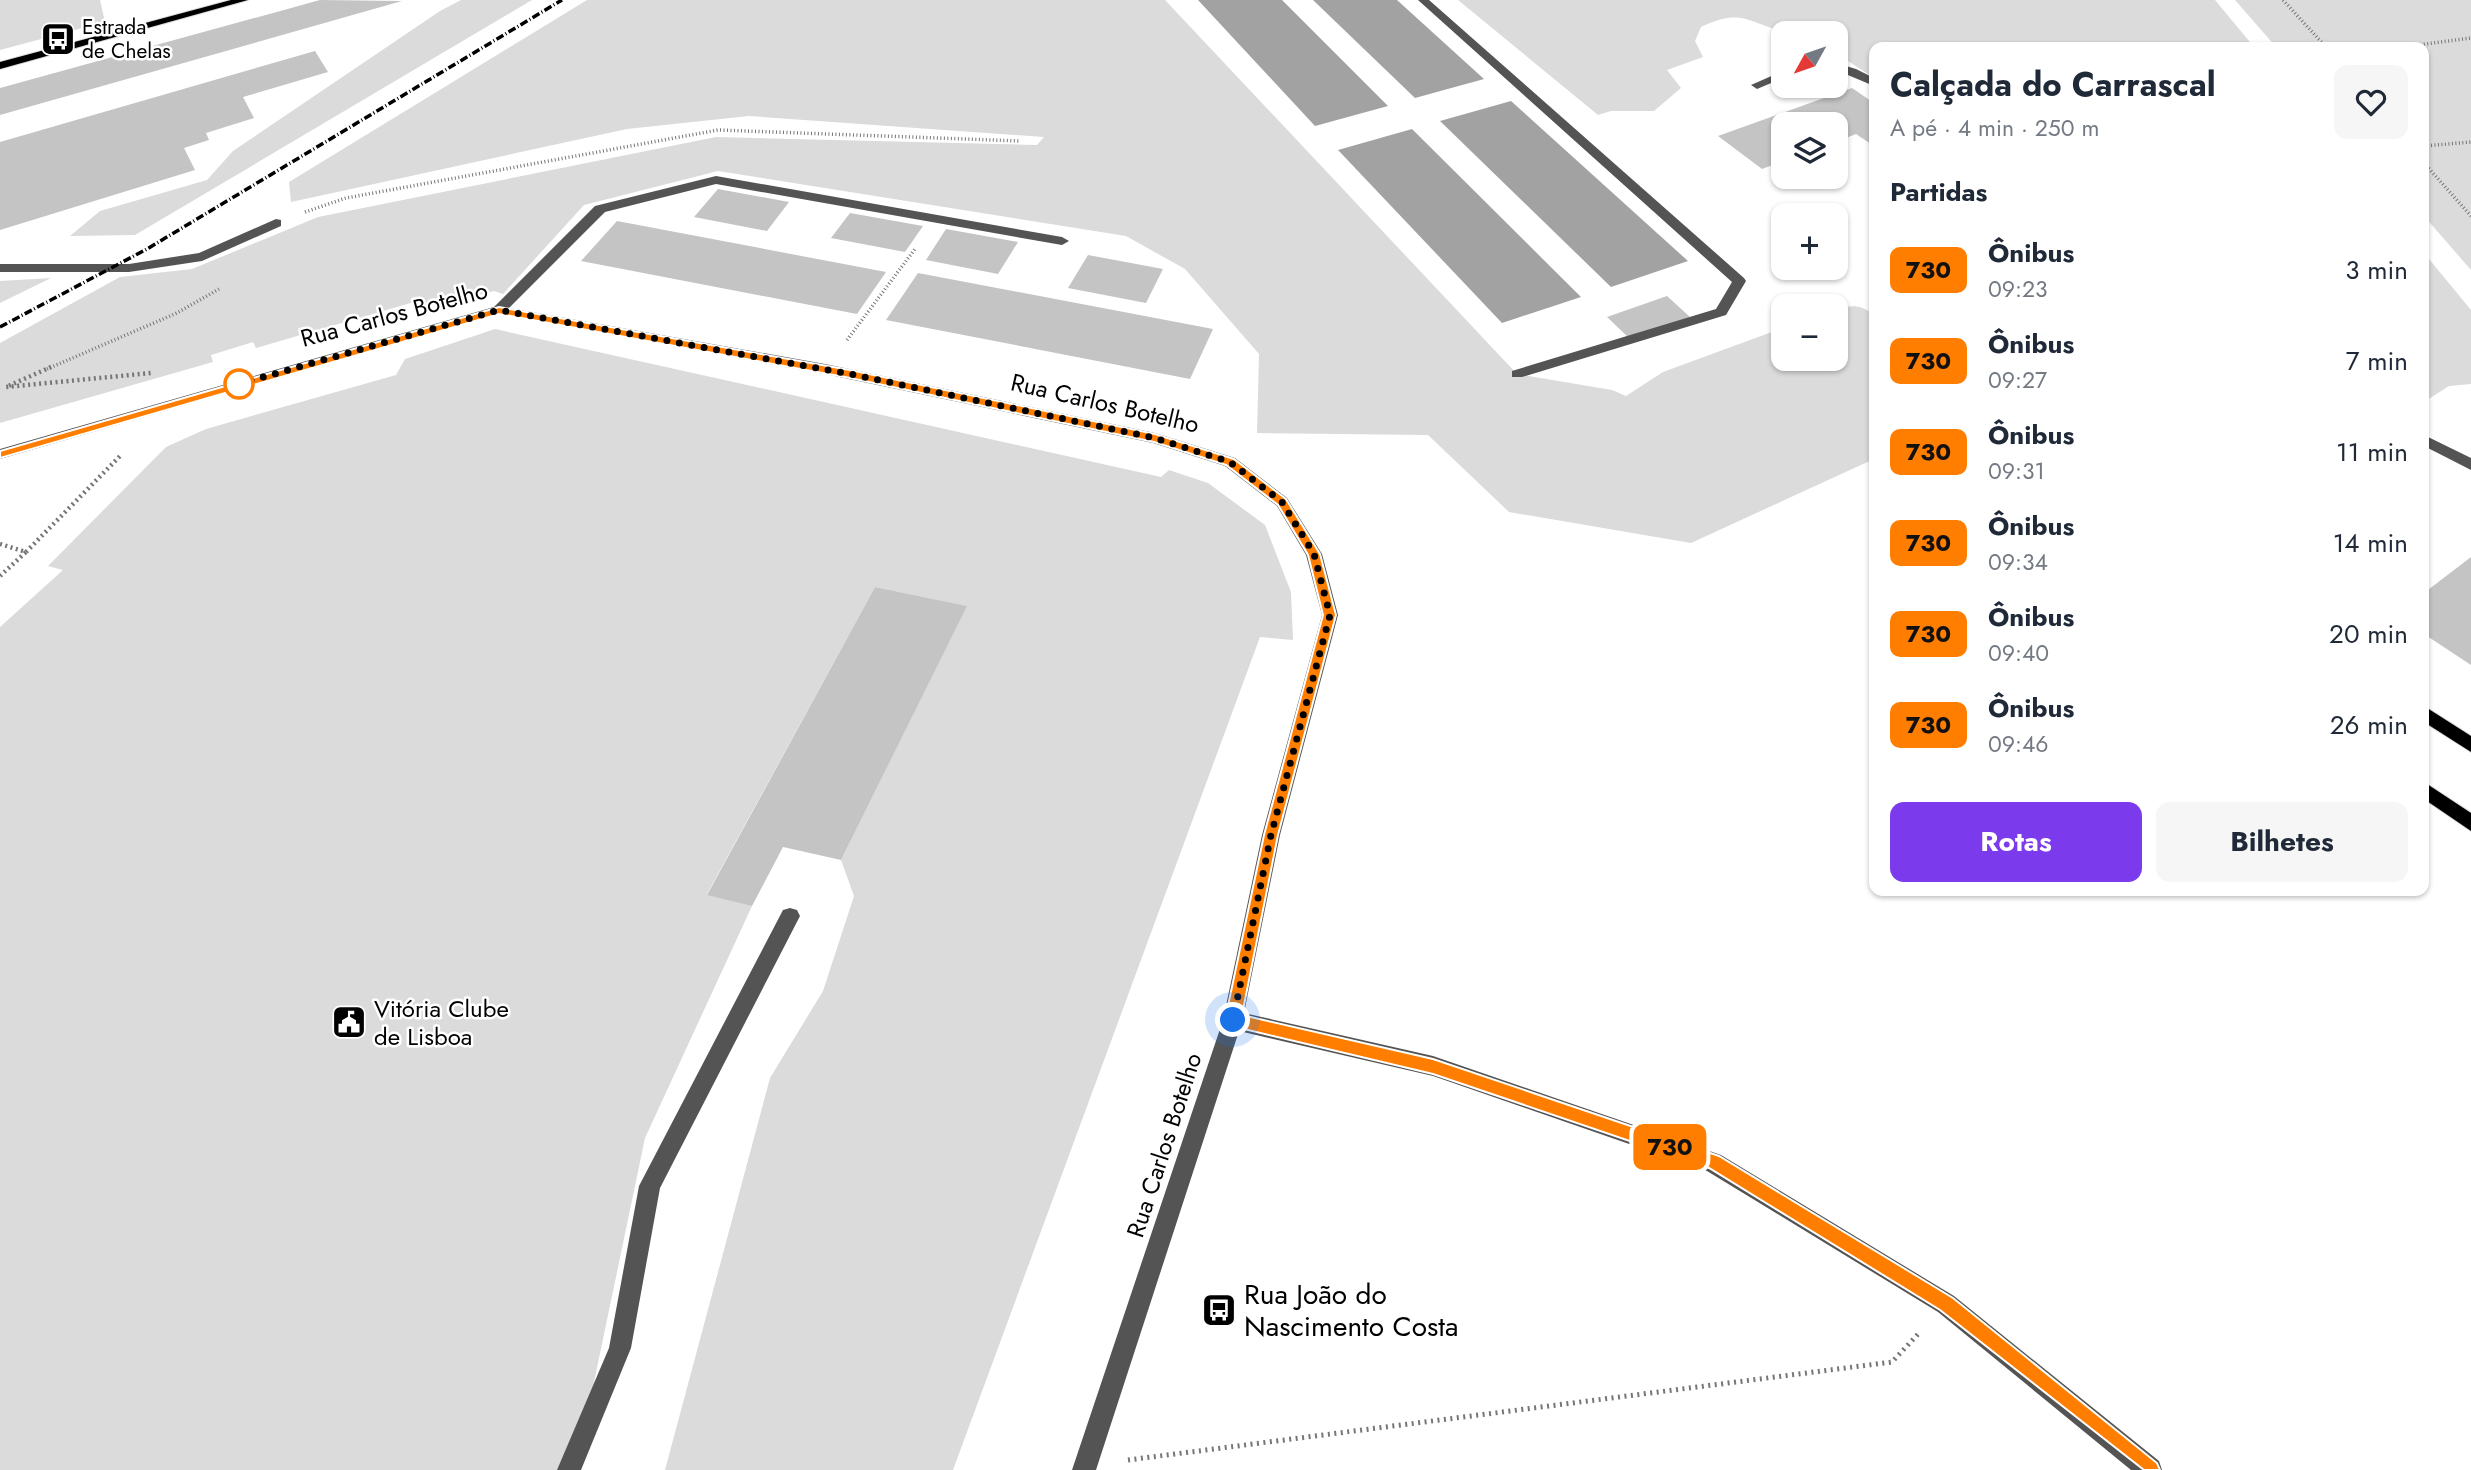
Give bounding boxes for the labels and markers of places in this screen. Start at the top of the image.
place label: Estrada de Chelas [82,12,171,66]
bus stop icon: Estrada de Chelas [39,20,77,58]
unlabelled marker [224,369,254,399]
place label: Vitória Clube de Lisboa [374,991,509,1054]
public building icon: Vitória Clube de Lisboa [330,1003,368,1041]
place label: Rua João do Nascimento Costa [1244,1274,1458,1347]
bus stop icon: Rua João do Nascimento Costa [1200,1291,1238,1329]

